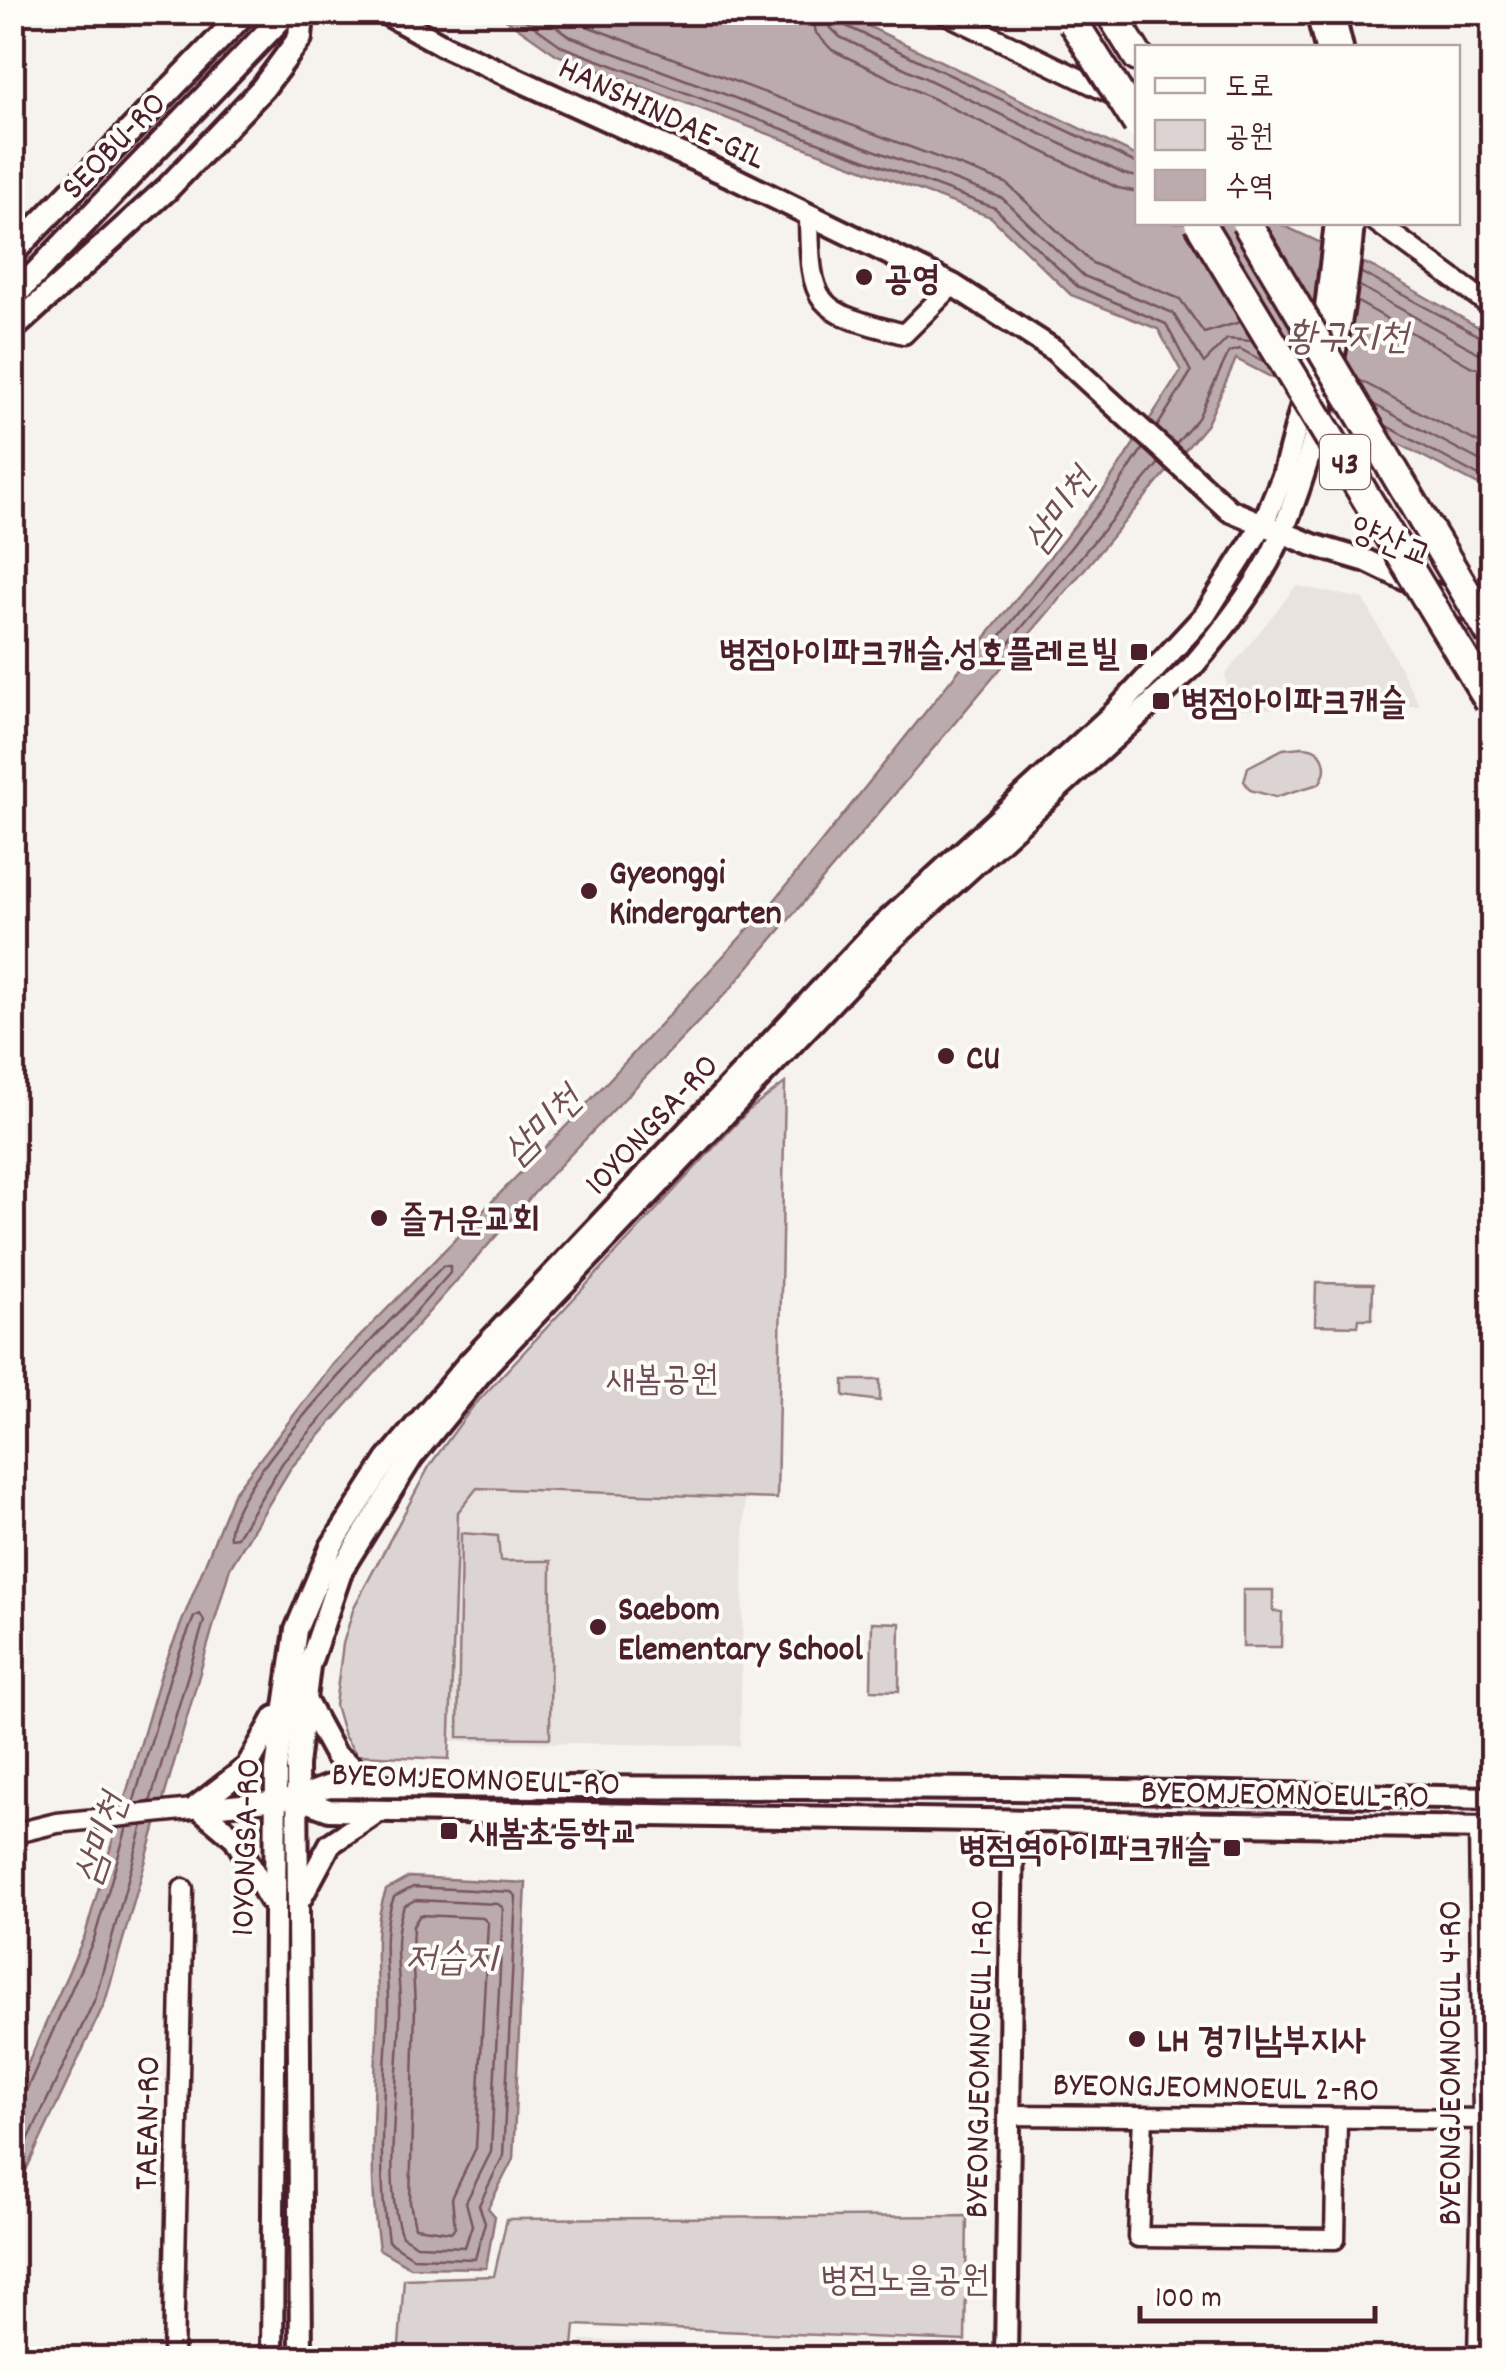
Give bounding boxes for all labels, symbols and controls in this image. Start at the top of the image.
legend [1135,45,1460,225]
street label: HANSHINDAE-GIL [549,46,773,185]
text: 도로 [1225,68,1273,111]
street label: SEOBU-RO [51,82,180,213]
text: 공원 [1225,118,1273,161]
text: 수역 [1225,168,1273,211]
place label: 공영 [884,257,940,307]
marker: 공영 [853,266,875,288]
water label: 황구지천 [1286,313,1412,368]
road number: 43 [1320,435,1370,489]
water label: 삼미천 [1013,456,1114,566]
street label: 양산교 [1342,506,1439,584]
place label: 병점아이파크캐슬.성호플레르빌 [719,632,1120,682]
marker: 병점아이파크캐슬.성호플레르빌 [1128,641,1150,663]
place label: 병점아이파크캐슬 [1181,681,1406,731]
marker: 병점아이파크캐슬 [1150,690,1172,712]
place label: Gyeonggi Kindergarten [609,851,782,941]
marker: Gyeonggi Kindergarten [578,880,600,902]
place label: CU [966,1036,1000,1086]
street label: 10YONGSA-RO [575,1044,733,1209]
marker: CU [935,1045,957,1067]
water label: 삼미천 [493,1074,599,1180]
place label: 즐거운교회 [399,1198,540,1248]
marker: 즐거운교회 [368,1207,390,1229]
park label: 새봄공원 [606,1357,718,1407]
place label: Saebom Elementary School [618,1587,863,1677]
marker: Saebom Elementary School [587,1616,609,1638]
street label: BYEOMJEOMNOEUL-RO [331,1752,621,1812]
street label: 10YONGSA-RO [220,1757,276,1937]
street label: BYEOMJEOMNOEUL-RO [1140,1769,1430,1825]
water label: 삼미천 [63,1784,146,1892]
place label: 새봄초등학교 [468,1811,638,1861]
marker: 새봄초등학교 [438,1820,460,1842]
place label: 병점역아이파크캐슬 [959,1828,1212,1878]
marker: 병점역아이파크캐슬 [1221,1837,1243,1859]
street label: BYEONGJEOMNOEUL 1-RO [954,1899,1010,2219]
street label: BYEONGJEOMNOEUL 4-RO [1428,1900,1478,2226]
water label: 저습지 [405,1934,500,1989]
place label: LH 경기남부지사 [1157,2019,1366,2069]
marker: LH 경기남부지사 [1126,2028,1148,2050]
street label: TAEAN-RO [124,2055,176,2191]
street label: BYEONGJEOMNOEUL 2-RO [1052,2062,1380,2118]
park label: 병점노을공원 [821,2258,989,2308]
scale bar [1140,2261,1375,2323]
text: 100 m [1155,2279,1222,2322]

